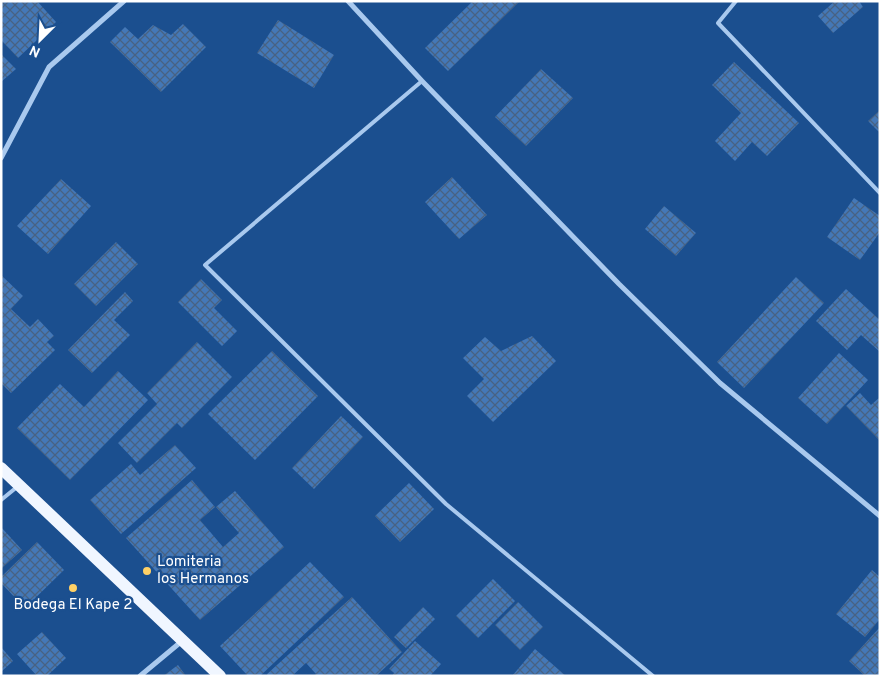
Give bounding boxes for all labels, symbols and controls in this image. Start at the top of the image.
north arrow [15,15,65,65]
text: N [27,41,43,60]
place label: Lomiteria los Hermanos [157,553,249,589]
marker: Lomiteria los Hermanos [141,565,153,577]
marker: Bodega El Kape 2 [67,582,79,594]
place label: Bodega El Kape 2 [13,596,133,615]

